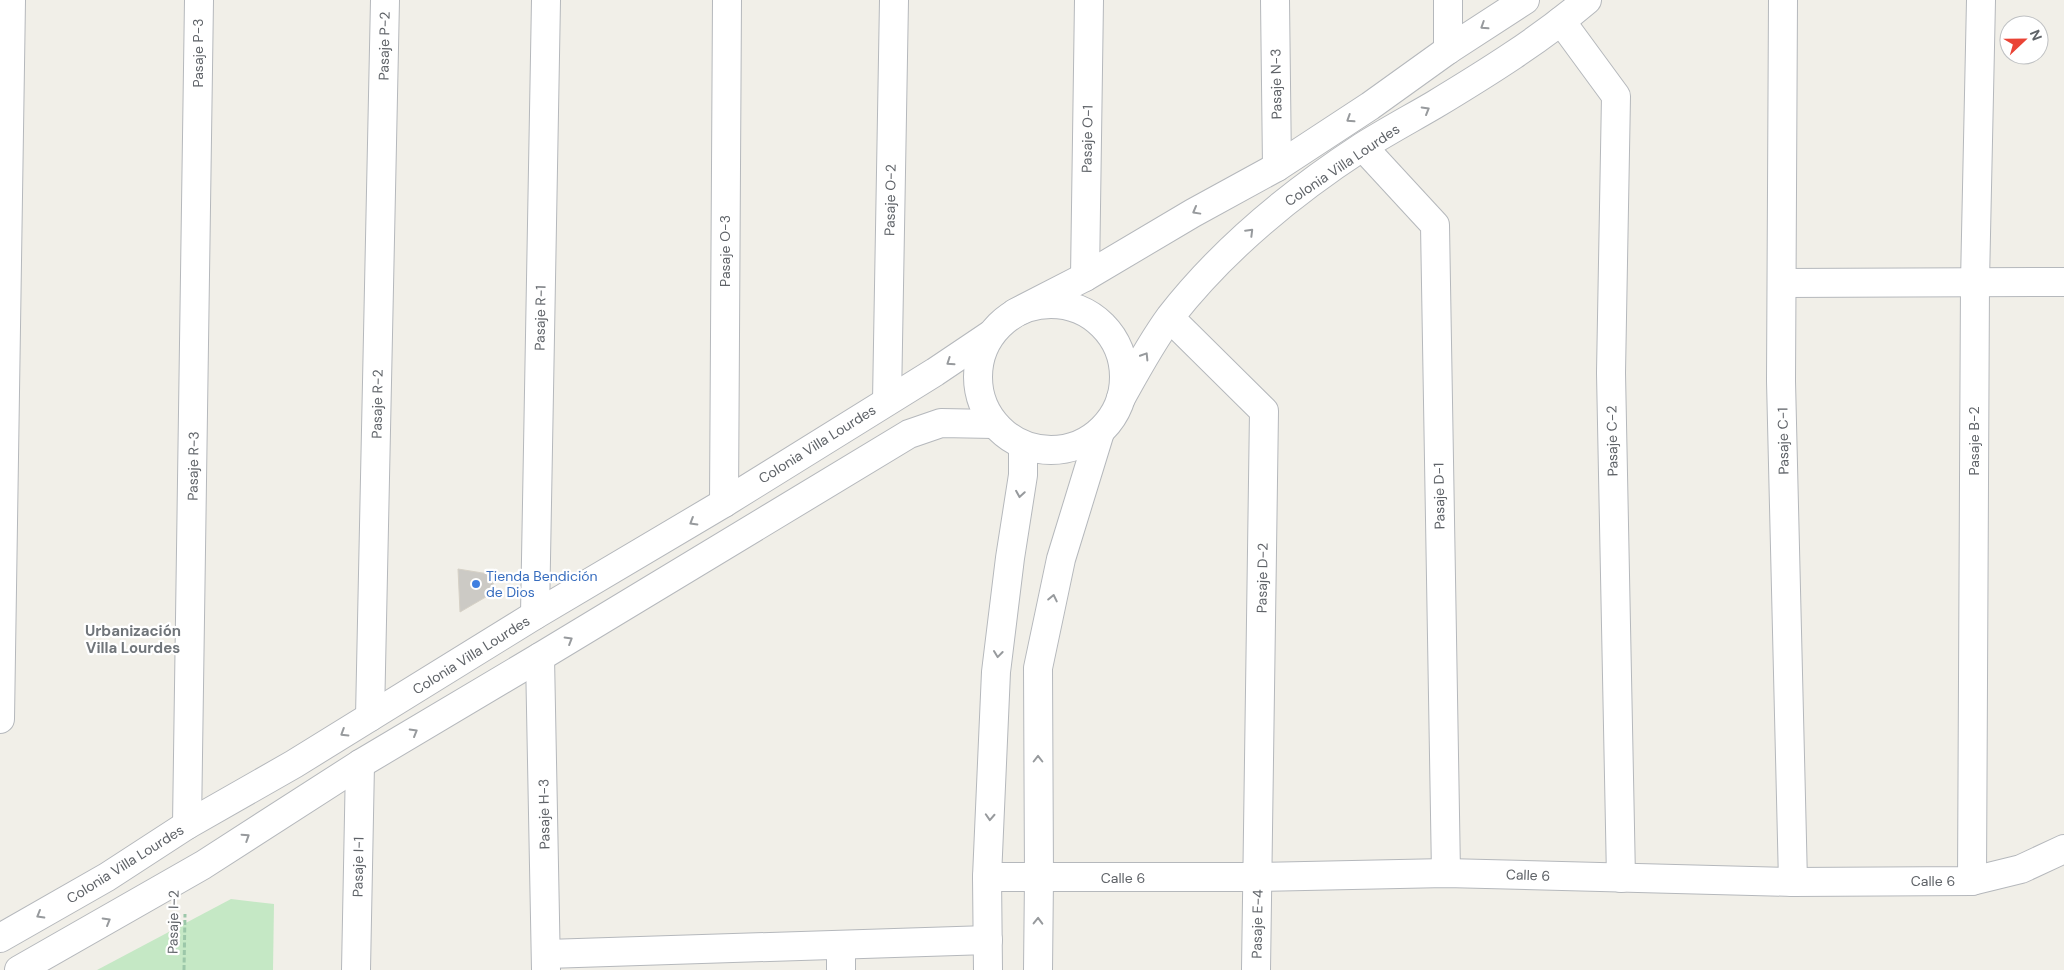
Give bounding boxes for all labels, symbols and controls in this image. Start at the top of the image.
street label: Pasaje P-2 [374,11,394,81]
north arrow [1999,15,2049,65]
street label: Pasaje P-3 [189,18,207,88]
one-way arrow [1480,20,1489,30]
text: N [2026,27,2046,43]
street label: Pasaje N-3 [1266,49,1286,119]
street label: Pasaje O-1 [1077,105,1097,173]
one-way arrow [1420,106,1429,116]
one-way arrow [1347,113,1356,122]
street label: Colonia Villa Lourdes [1281,120,1403,210]
street label: Pasaje O-2 [880,164,900,236]
one-way arrow [1192,205,1201,215]
street label: Pasaje O-3 [716,215,734,287]
one-way arrow [1244,229,1253,238]
street label: Pasaje R-1 [530,285,550,351]
one-way arrow [1139,352,1148,361]
one-way arrow [946,356,955,365]
street label: Pasaje R-2 [367,369,387,439]
street label: Colonia Villa Lourdes [755,401,879,487]
street label: Pasaje C-2 [1602,405,1622,477]
street label: Pasaje B-2 [1965,406,1983,476]
street label: Pasaje C-1 [1773,407,1793,475]
street label: Pasaje R-3 [183,431,203,501]
street label: Pasaje D-1 [1429,462,1449,530]
one-way arrow [1016,489,1026,498]
one-way arrow [689,515,698,525]
street label: Pasaje D-2 [1252,543,1272,613]
place label: Tienda Bendición de Dios [486,567,598,601]
marker: Tienda Bendición de Dios [470,578,482,590]
one-way arrow [1047,593,1058,602]
street label: Colonia Villa Lourdes [409,612,533,698]
district label: Urbanización Villa Lourdes [85,621,181,658]
one-way arrow [563,637,572,647]
one-way arrow [993,651,1004,659]
one-way arrow [341,727,350,736]
one-way arrow [408,728,417,738]
one-way arrow [1033,755,1043,762]
street label: Pasaje H-3 [534,779,554,849]
one-way arrow [984,813,995,821]
street label: Colonia Villa Lourdes [63,821,187,907]
one-way arrow [241,834,250,843]
street label: Pasaje I-1 [348,837,368,897]
street label: Calle 6 [1506,865,1550,885]
street label: Calle 6 [1101,869,1145,887]
street label: Calle 6 [1911,872,1955,890]
street label: Pasaje E-4 [1247,889,1267,959]
street label: Pasaje I-2 [163,890,183,954]
one-way arrow [36,909,45,919]
one-way arrow [102,917,111,927]
one-way arrow [1033,917,1044,925]

